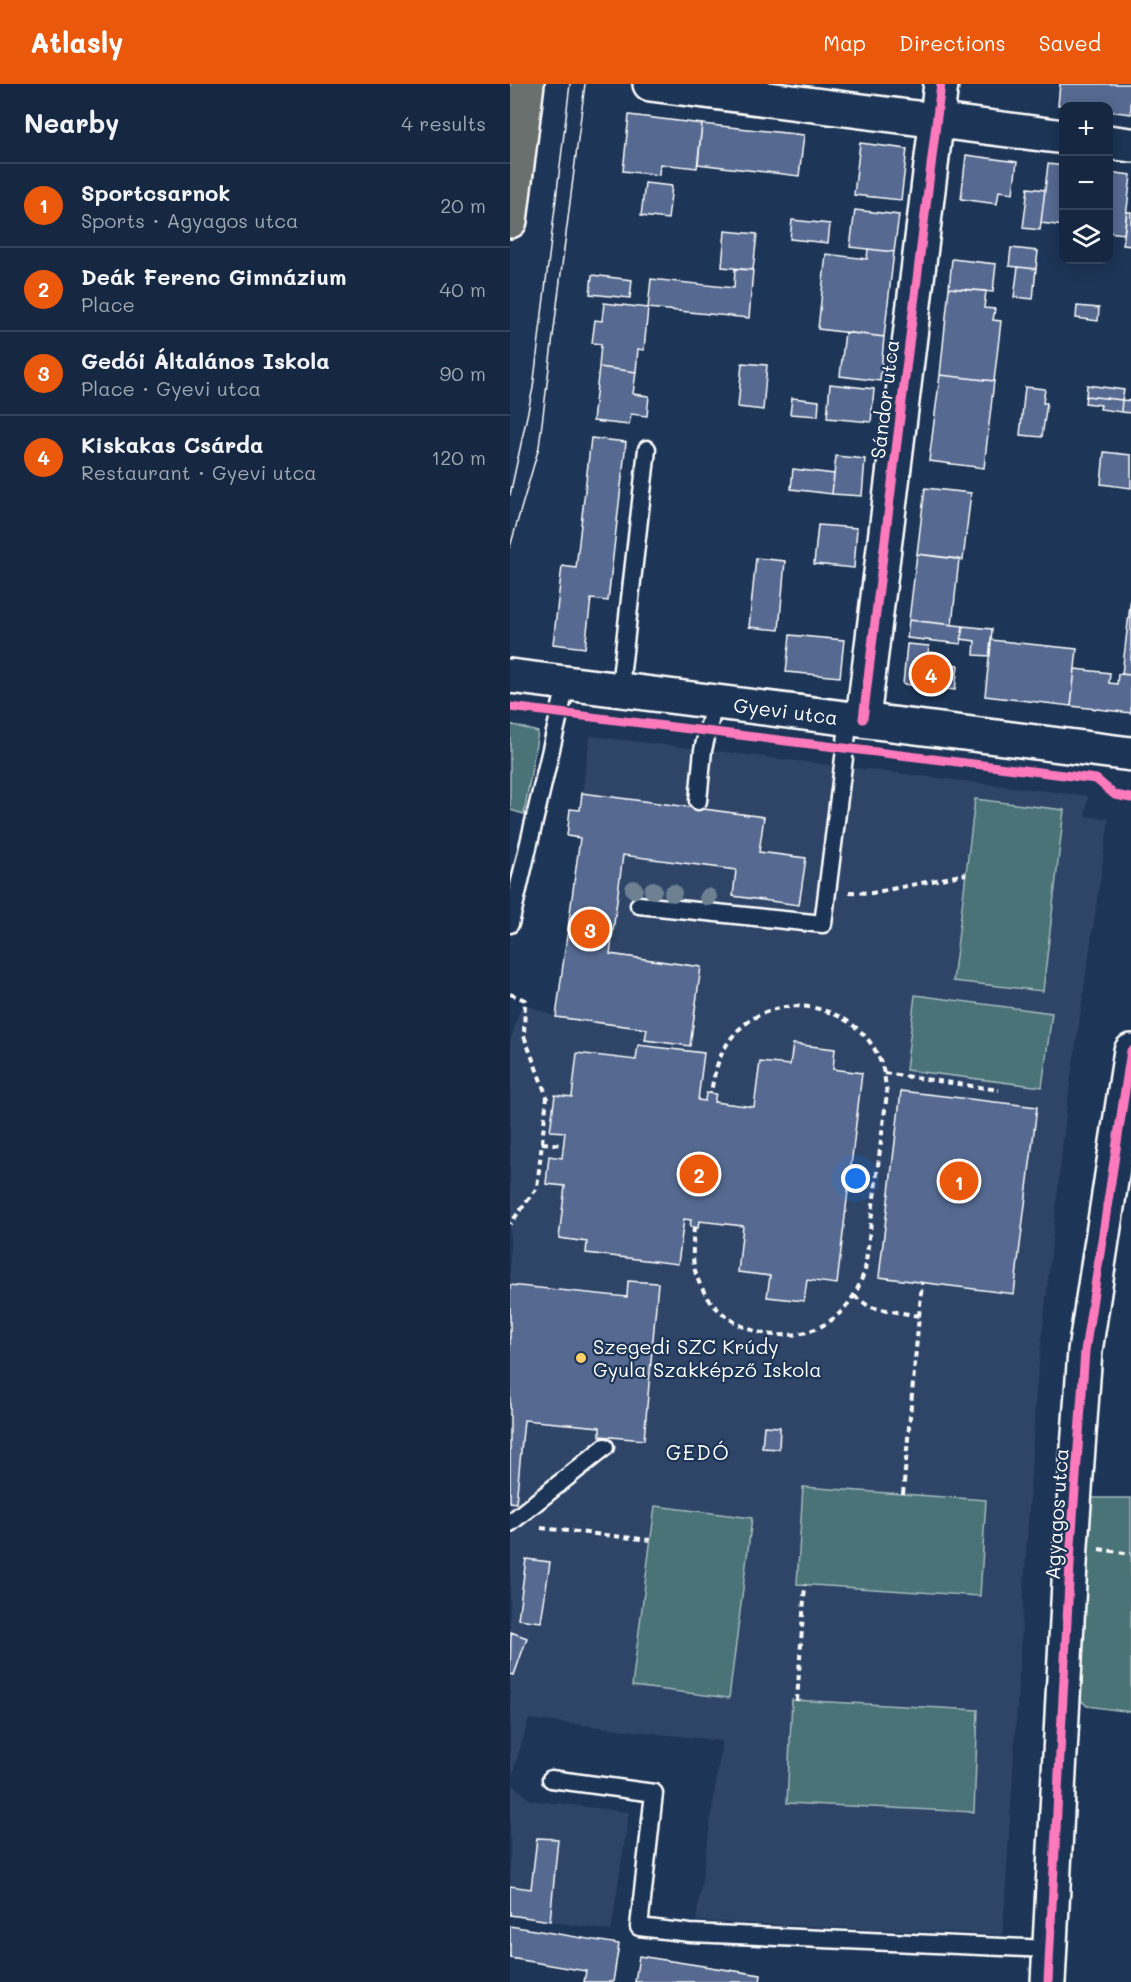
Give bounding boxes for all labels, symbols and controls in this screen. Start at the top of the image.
text: Atlasly [30,24,124,60]
text: Map [823,29,866,56]
text: Directions [899,29,1006,56]
text: Saved [1039,29,1101,56]
map controls [1059,102,1113,264]
button: + [1059,102,1113,156]
text: Nearby [24,106,119,140]
text: 4 results [401,110,486,136]
button: − [1059,156,1113,210]
text: Sportcsarnok [81,178,230,207]
text: 1 [39,192,48,218]
text: 20 m [440,192,486,218]
text: Sports · Agyagos utca [81,207,298,233]
button: layers [1059,210,1113,264]
text: Deák Ferenc Gimnázium [81,262,347,291]
text: 2 [38,276,49,302]
text: 40 m [440,276,486,302]
text: Place [81,291,135,317]
street label: Sándor utca [864,338,904,460]
text: Gedói Általános Iskola [81,346,330,375]
text: 3 [38,360,50,386]
text: 90 m [440,360,486,386]
text: Place · Gyevi utca [81,375,261,401]
text: Kiskakas Csárda [81,430,264,459]
text: 4 [37,444,50,470]
text: 120 m [431,444,486,470]
text: Restaurant · Gyevi utca [81,459,317,485]
pin: 4 [912,652,950,696]
street label: Gyevi utca [732,691,839,730]
pin: 3 [570,906,610,952]
pin: 2 [680,1152,718,1196]
pin: 1 [940,1158,978,1204]
your location [841,1164,870,1193]
place label: Szegedi SZC Krúdy Gyula Szakképző Iskola [593,1333,822,1382]
marker: Szegedi SZC Krúdy Gyula Szakképző Iskola [574,1351,588,1365]
district label: GEDÓ [666,1438,730,1465]
street label: Agyagos utca [1038,1447,1074,1581]

